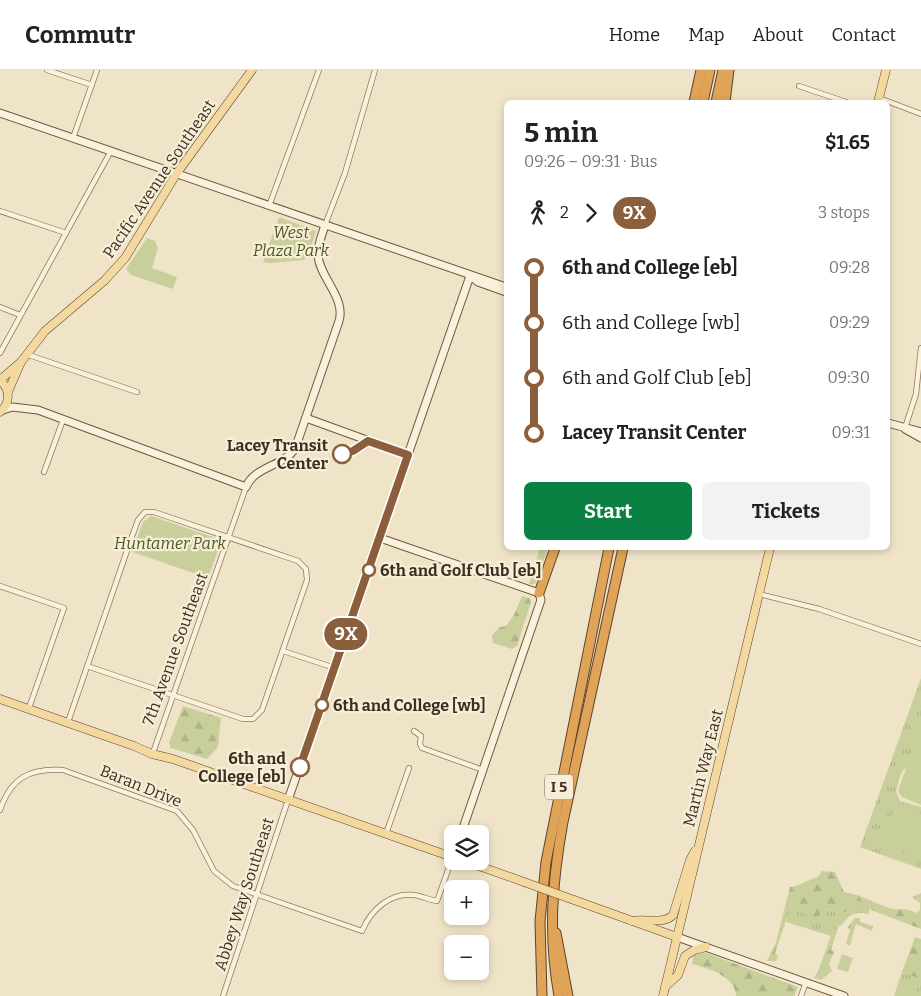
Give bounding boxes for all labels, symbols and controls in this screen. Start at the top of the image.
text: Commutr [25,21,135,49]
text: Home [609,24,660,46]
text: Map [688,24,724,46]
text: About [752,24,803,46]
text: Contact [831,24,896,46]
street label: Pacific Avenue Southeast [99,96,219,262]
text: 5 min [524,116,598,149]
text: $1.65 [825,131,870,154]
text: 09:26 – 09:31 · Bus [524,152,657,171]
icon: walk [524,199,552,227]
icon: forward [577,199,605,227]
text: 9X [623,202,646,224]
text: 2 [560,203,569,222]
text: 3 stops [818,203,870,222]
park label: West Plaza Park [253,223,329,260]
text: 6th and College [eb] [562,256,738,279]
text: 09:28 [829,258,870,277]
text: 6th and College [wb] [562,311,741,334]
text: 09:29 [829,313,870,332]
text: 6th and Golf Club [eb] [562,366,752,389]
text: 09:30 [828,368,870,387]
text: Lacey Transit Center [562,421,747,444]
text: 09:31 [831,423,870,442]
place label: Lacey Transit Center [227,436,329,473]
marker: Lacey Transit Center [332,444,352,464]
button: Start [524,482,692,540]
button: Tickets [702,482,870,540]
park label: Huntamer Park [114,534,226,553]
place label: 6th and Golf Club [eb] [380,561,542,580]
marker: 6th and Golf Club [eb] [362,563,376,577]
street label: 7th Avenue Southeast [138,570,212,728]
line badge: 9X [324,618,368,650]
text: 9X [334,623,358,645]
place label: 6th and College [wb] [333,696,486,715]
marker: 6th and College [wb] [315,698,329,712]
street label: Martin Way East [679,707,727,829]
place label: 6th and College [eb] [198,749,286,786]
marker: 6th and College [eb] [290,757,310,777]
street label: Baran Drive [97,761,185,811]
road number: I 5 [545,774,573,800]
street label: Abbey Way Southeast [210,815,278,973]
map controls [444,825,489,980]
button: layers [444,825,489,870]
button: + [444,880,489,925]
button: − [444,935,489,980]

